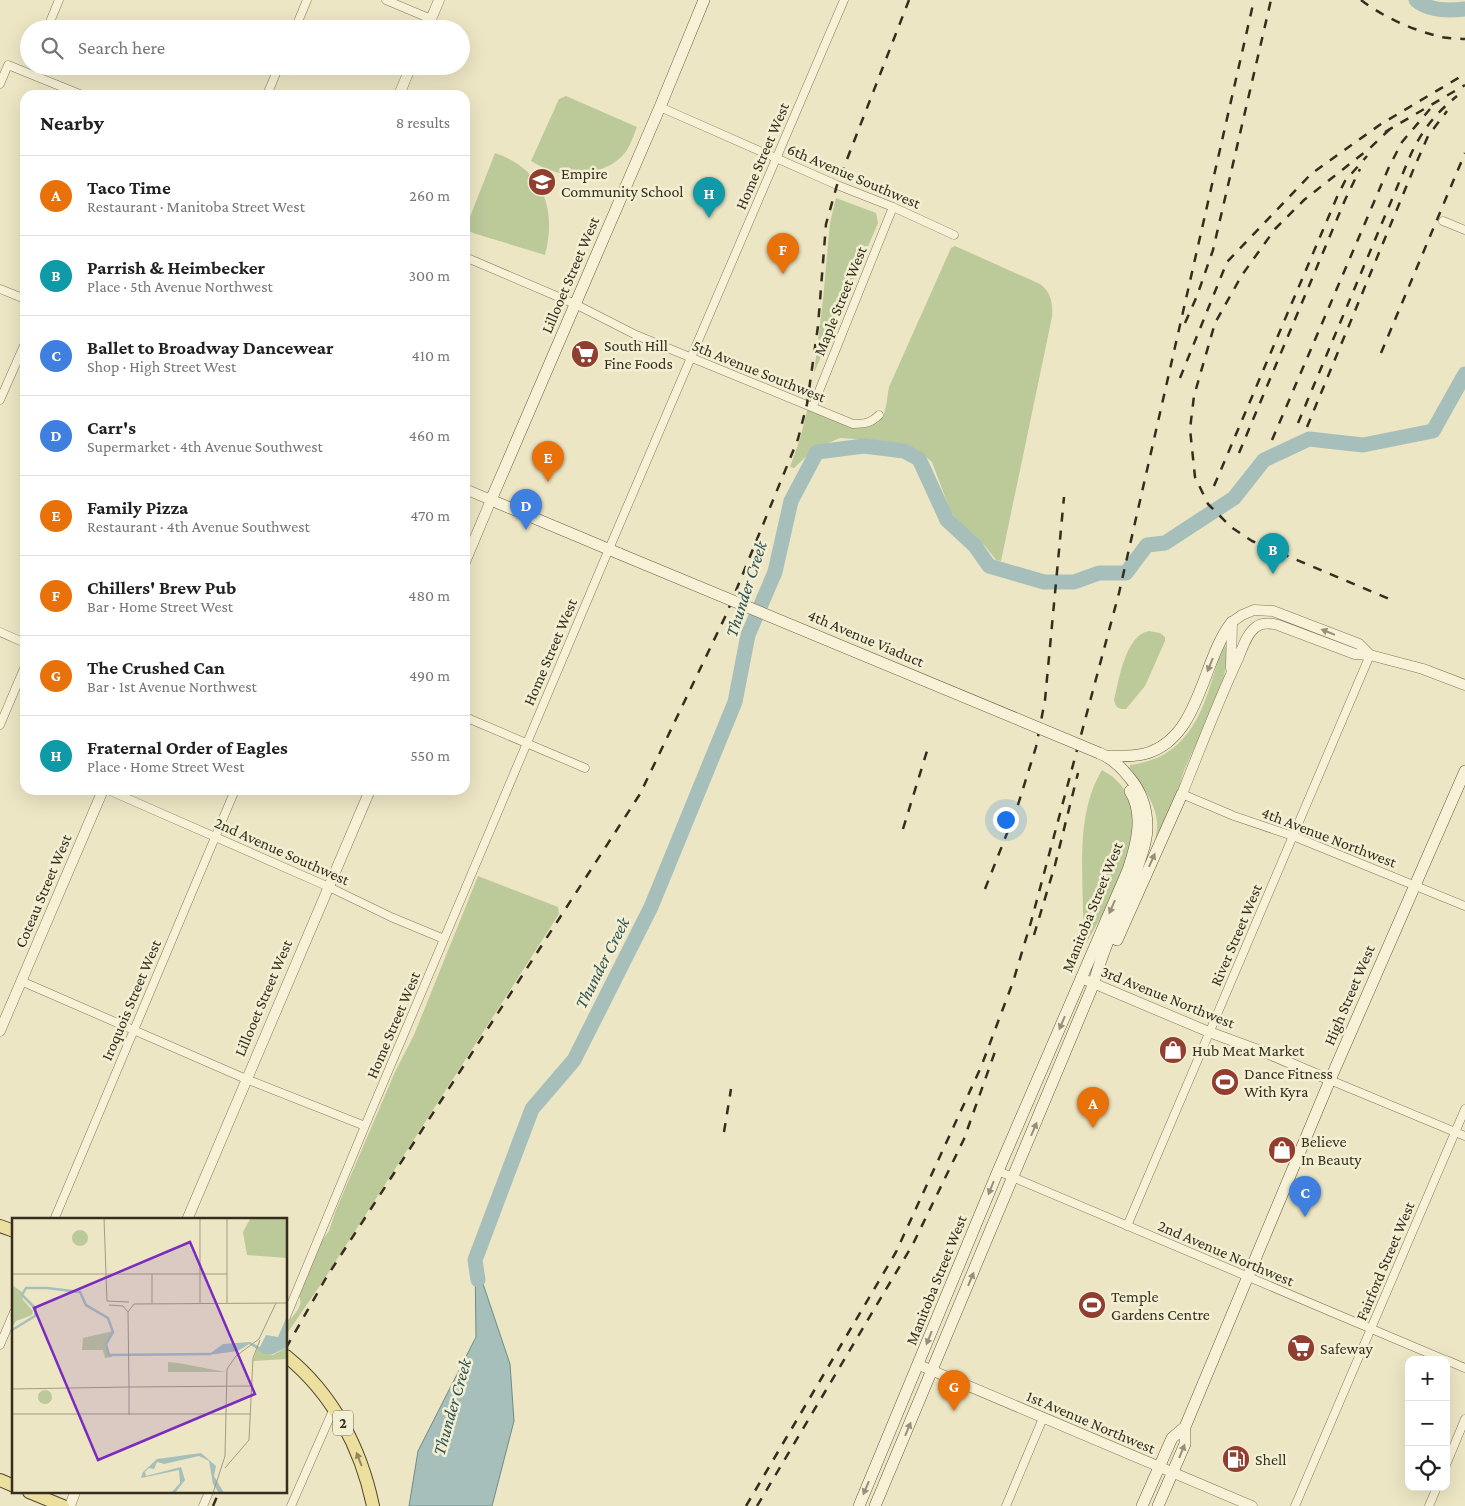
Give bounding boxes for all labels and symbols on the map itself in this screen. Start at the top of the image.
street label: Home Street West [732,99,792,212]
street label: 6th Avenue Southwest [785,140,924,212]
place label: Empire Community School [561,165,684,201]
school or university icon: Empire Community School [527,167,557,197]
pin: H [693,177,725,218]
street label: Lillooet Street West [538,214,602,336]
pin: F [767,233,799,274]
street label: Maple Street West [810,243,871,359]
street label: 5th Avenue Southwest [690,336,829,406]
place label: South Hill Fine Foods [604,337,673,372]
supermarket icon: South Hill Fine Foods [570,339,600,369]
pin: E [532,441,564,482]
pin: D [510,489,542,530]
pin: B [1257,533,1289,574]
water label: Thunder Creek [721,537,771,639]
street label: Home Street West [520,595,580,708]
street label: 4th Avenue Viaduct [805,606,927,670]
one-way arrow [1320,628,1335,636]
one-way arrow [1206,658,1214,673]
street label: 4th Avenue Northwest [1259,803,1400,871]
your location [993,807,1019,833]
street label: 2nd Avenue Southwest [212,814,353,889]
street label: Coteau Street West [11,831,75,950]
street label: Manitoba Street West [1058,839,1126,974]
one-way arrow [1149,853,1157,867]
street label: River Street West [1207,881,1265,989]
one-way arrow [1107,900,1115,914]
water label: Thunder Creek [570,913,634,1012]
street label: Iroquois Street West [98,937,165,1063]
street label: Lillooet Street West [231,937,295,1059]
street label: High Street West [1320,942,1379,1048]
street label: 3rd Avenue Northwest [1099,962,1238,1032]
street label: Home Street West [363,968,423,1081]
one-way arrow [1057,1015,1065,1030]
shop icon: Hub Meat Market [1158,1035,1188,1065]
place label: Hub Meat Market [1192,1042,1305,1059]
place label: Dance Fitness With Kyra [1244,1065,1333,1101]
sports icon: Dance Fitness With Kyra [1210,1067,1240,1097]
pin: A [1077,1087,1109,1128]
one-way arrow [1030,1122,1038,1136]
place label: Believe In Beauty [1301,1133,1362,1169]
shop icon: Believe In Beauty [1267,1135,1297,1165]
pin: C [1289,1176,1321,1217]
one-way arrow [987,1181,995,1196]
street label: Fairford Street West [1352,1198,1418,1323]
street label: Manitoba Street West [902,1212,970,1347]
street label: 2nd Avenue Northwest [1156,1217,1297,1290]
inset map [12,1218,288,1494]
one-way arrow [968,1272,976,1286]
place label: Temple Gardens Centre [1111,1288,1210,1323]
sports icon: Temple Gardens Centre [1077,1290,1107,1320]
one-way arrow [925,1331,933,1346]
supermarket icon: Safeway [1286,1333,1316,1363]
place label: Safeway [1320,1340,1374,1358]
water label: Thunder Creek [429,1355,476,1458]
pin: G [938,1370,970,1411]
street label: 1st Avenue Northwest [1024,1387,1159,1457]
road number: 2 [333,1410,353,1436]
one-way arrow [905,1422,913,1436]
one-way arrow [1178,1443,1186,1458]
fuel station icon: Shell [1221,1444,1251,1474]
place label: Shell [1255,1451,1287,1468]
one-way arrow [355,1452,362,1467]
one-way arrow [862,1481,870,1495]

